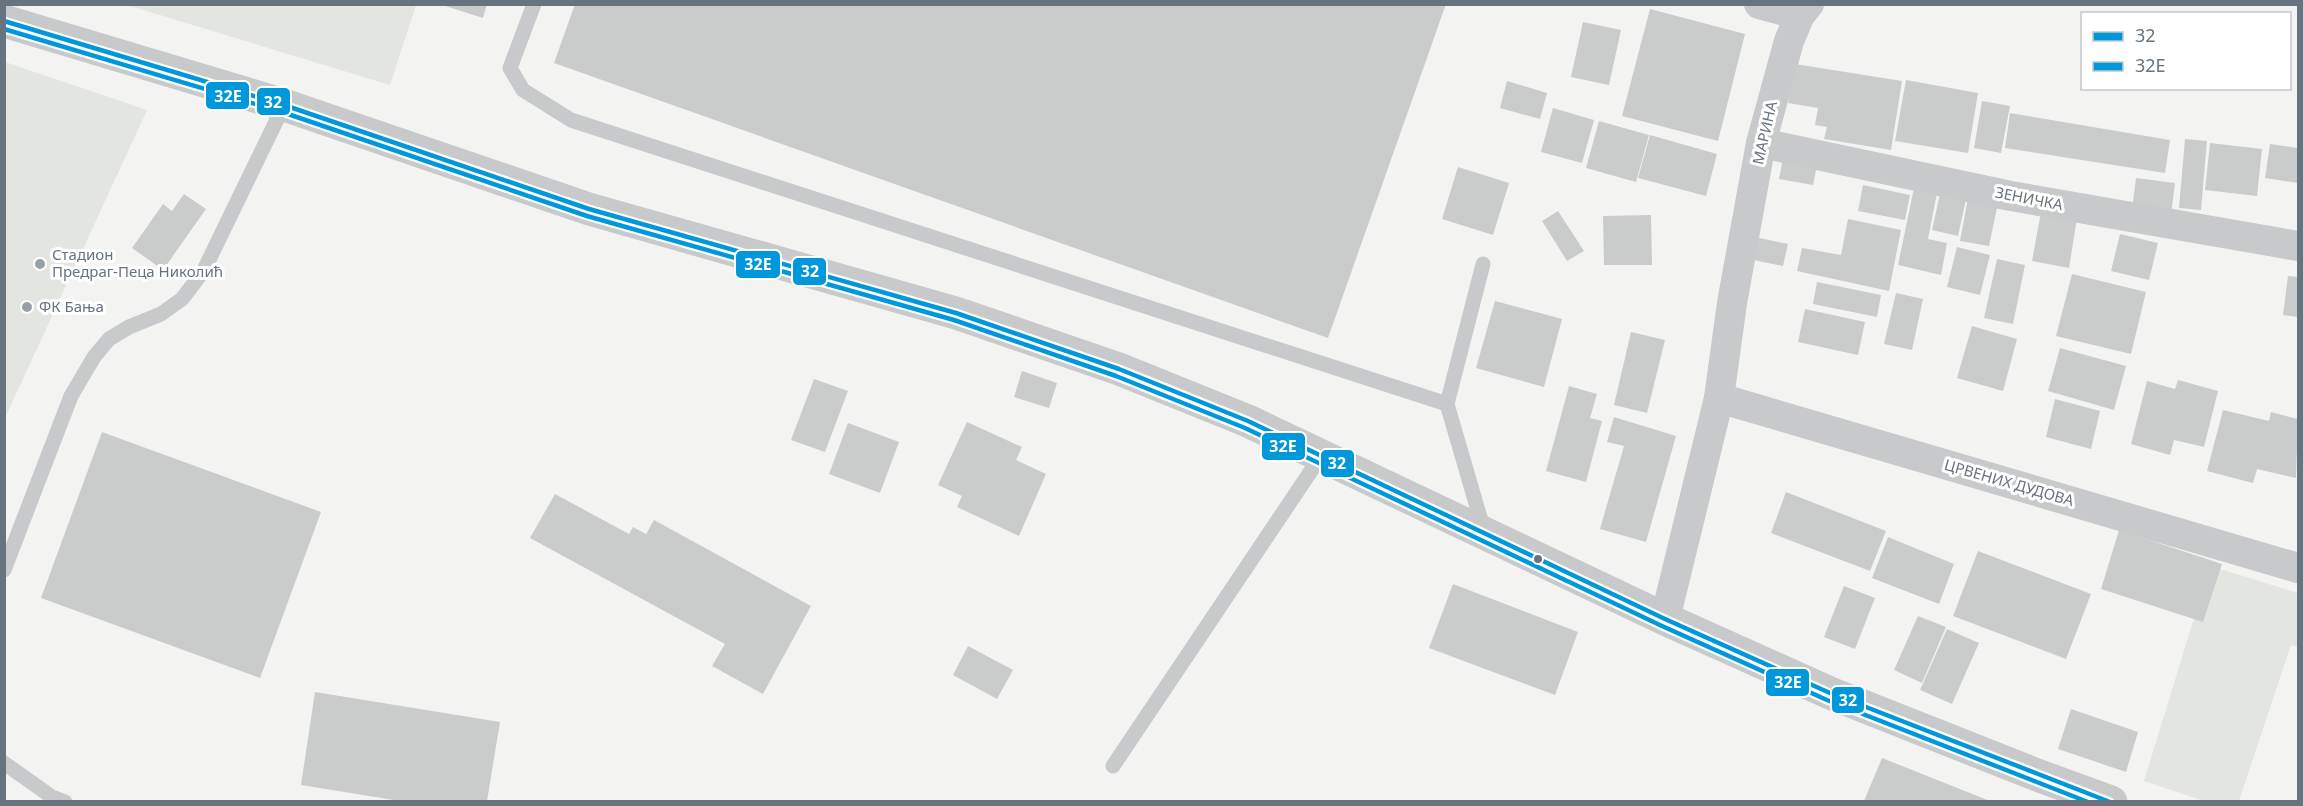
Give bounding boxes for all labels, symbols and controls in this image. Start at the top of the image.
legend [2081,12,2291,90]
text: 32 [2135,23,2156,47]
text: 32E [2135,53,2166,77]
line badge: 32E [205,81,250,110]
text: 32E [214,85,242,107]
line badge: 32 [256,87,291,116]
text: 32 [264,91,282,113]
street label: МАРИНА [1747,99,1781,166]
street label: ЗЕНИЧКА [1994,182,2065,214]
place label: Стадион Предраг-Пеца Николић [52,244,223,281]
line badge: 32E [735,250,781,279]
text: 32E [744,253,772,275]
marker: Стадион Предраг-Пеца Николић [33,257,47,271]
line badge: 32 [792,257,827,286]
text: 32 [801,260,819,282]
place label: ФК Бања [39,296,104,316]
marker: ФК Бања [20,300,34,314]
line badge: 32E [1261,432,1306,461]
text: 32E [1269,435,1297,457]
line badge: 32 [1320,449,1355,478]
text: 32 [1328,452,1346,474]
street label: ЦРВЕНИХ ДУДОВА [1942,454,2077,510]
unlabelled marker [1532,553,1544,565]
line badge: 32E [1765,668,1810,697]
text: 32E [1774,671,1802,693]
line badge: 32 [1831,686,1865,714]
text: 32 [1839,689,1857,711]

